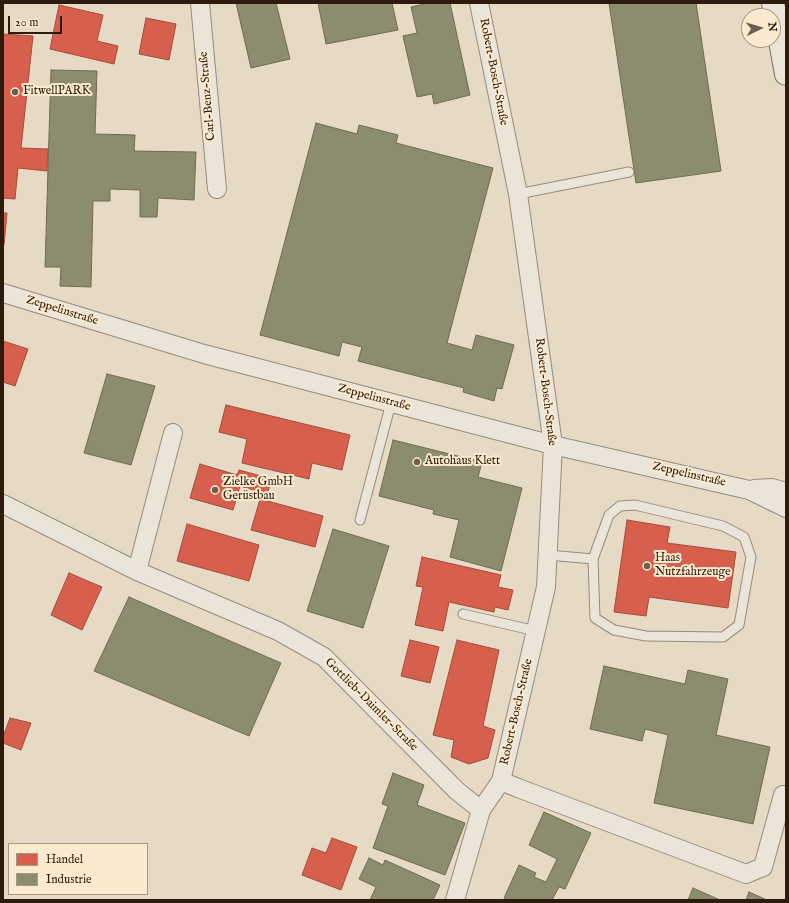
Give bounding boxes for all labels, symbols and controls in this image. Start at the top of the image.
scale bar [10,8,64,34]
north arrow [741,8,781,48]
text: 20 m [15,15,38,30]
street label: Robert-Bosch-Straße [476,17,510,127]
text: N [765,22,779,32]
street label: Carl-Benz-Straße [197,51,219,141]
place label: FitwellPARK [23,85,90,99]
marker: FitwellPARK [10,87,20,97]
street label: Zeppelinstraße [24,293,100,329]
street label: Robert-Bosch-Straße [531,337,559,447]
street label: Zeppelinstraße [336,381,412,415]
place label: Autohaus Klett [425,455,500,469]
marker: Autohaus Klett [412,457,422,467]
street label: Zeppelinstraße [651,460,727,490]
place label: Zielke GmbH Gerüstbau [223,476,293,504]
marker: Zielke GmbH Gerüstbau [210,485,220,495]
place label: Haas Nutzfahrzeuge [655,552,731,580]
marker: Haas Nutzfahrzeuge [642,561,652,571]
street label: Gottlieb-Daimler-Straße [321,655,421,755]
street label: Robert-Bosch-Straße [498,657,536,767]
legend [8,843,148,895]
text: Handel [46,852,83,867]
text: Industrie [46,872,92,887]

